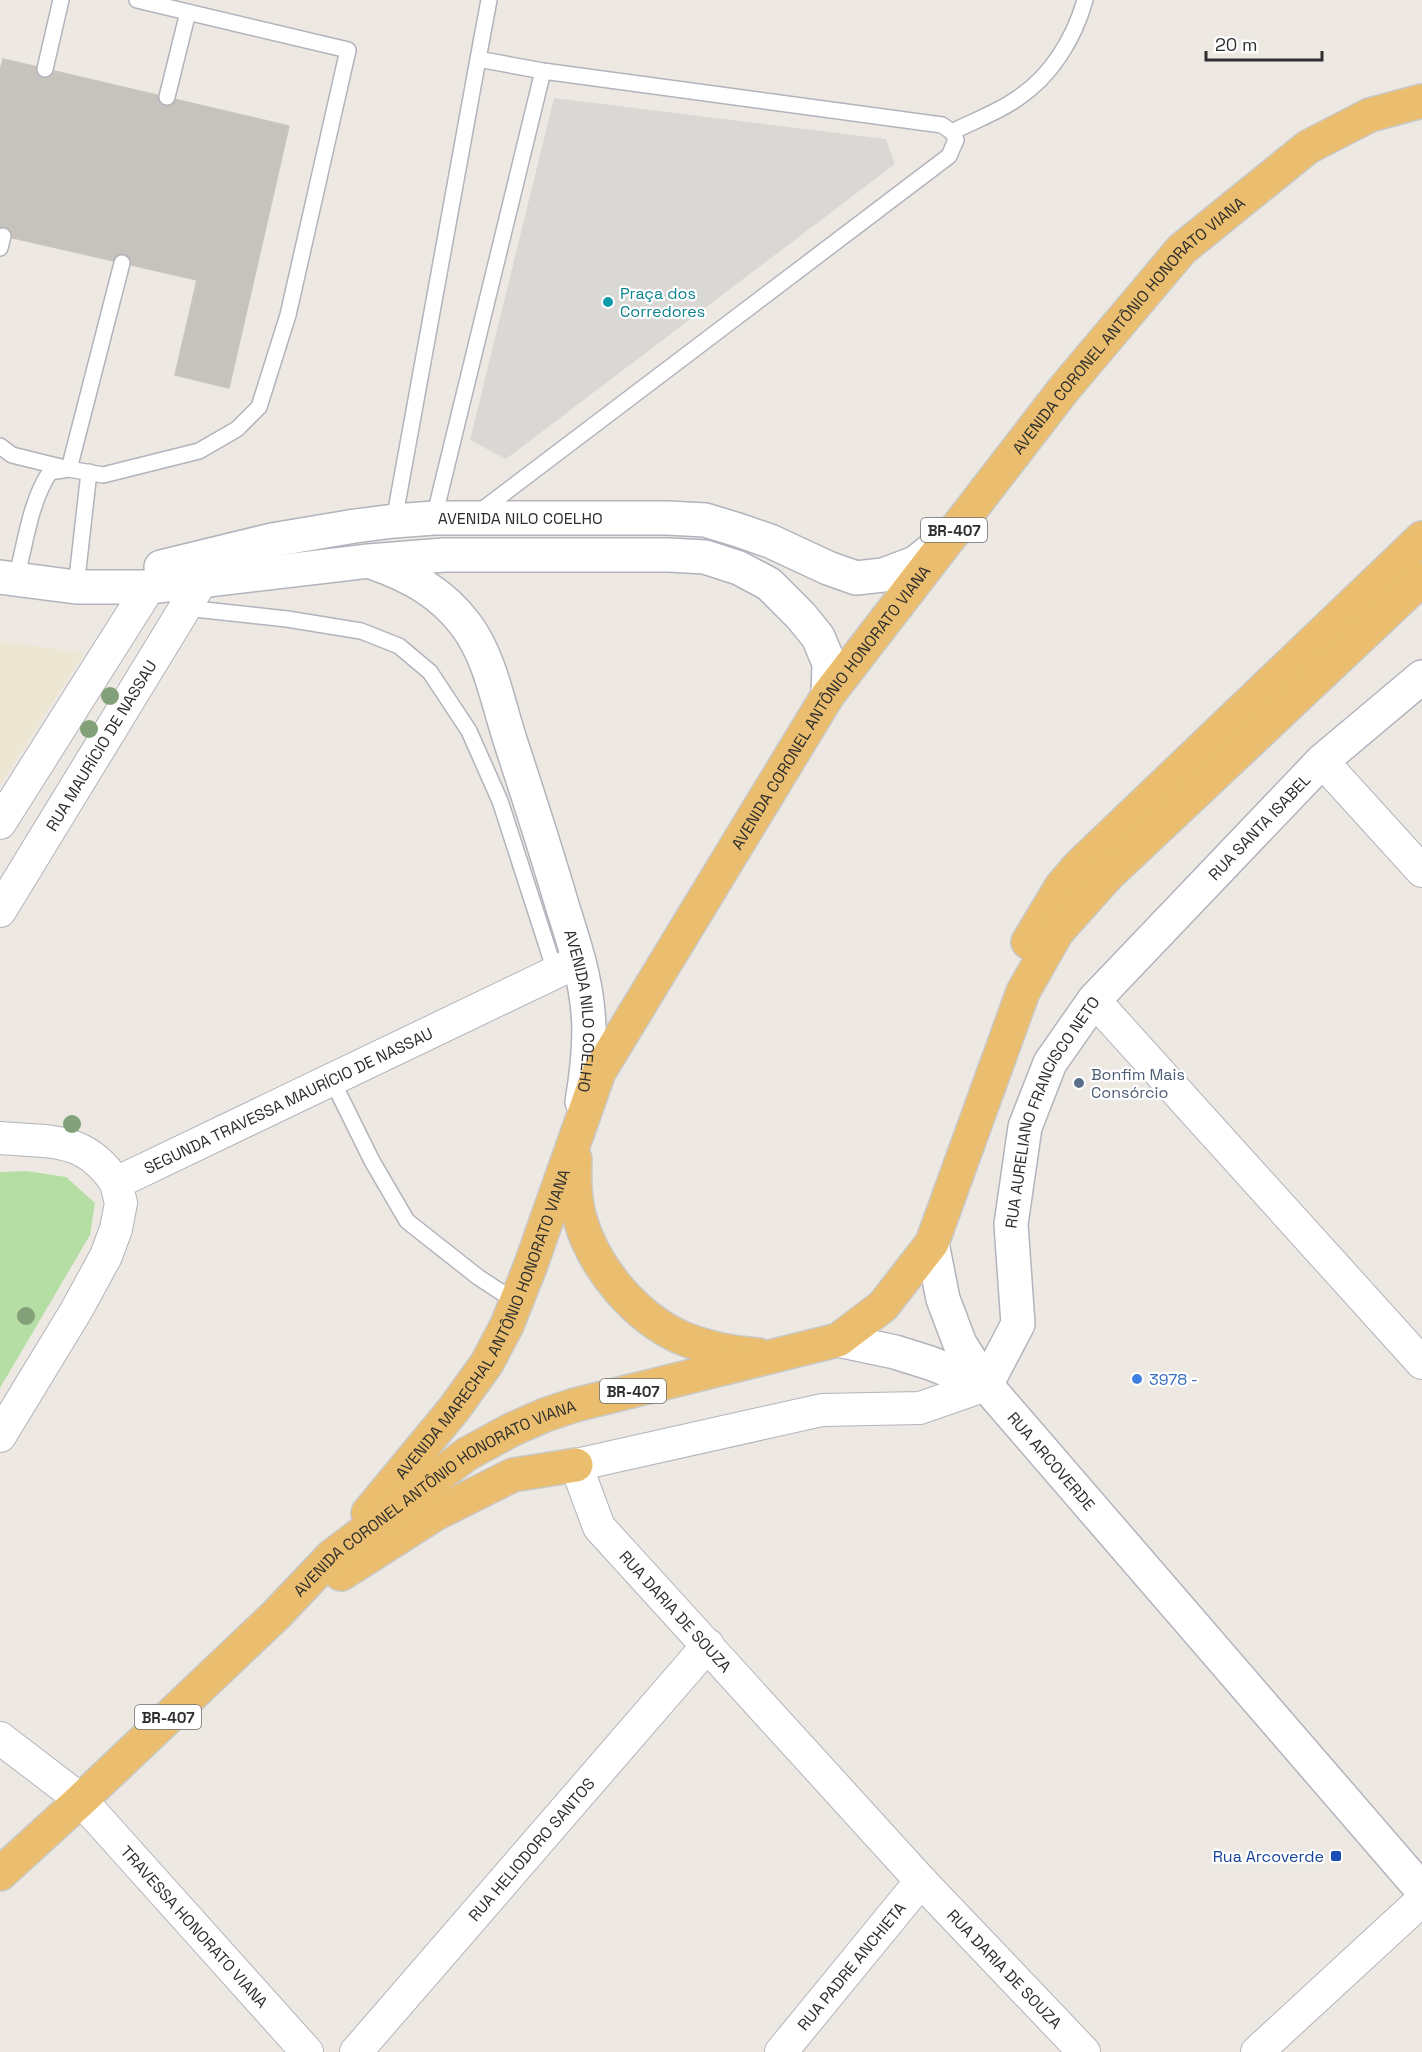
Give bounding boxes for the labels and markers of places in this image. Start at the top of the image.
place label: Praça dos Corredores [620,283,705,322]
marker: Praça dos Corredores [601,295,615,309]
place label: Bonfim Mais Consórcio [1091,1064,1185,1103]
marker: Bonfim Mais Consórcio [1072,1076,1086,1090]
place label: 3978 - [1149,1369,1198,1390]
marker: 3978 - [1130,1372,1144,1386]
place label: Rua Arcoverde [1213,1846,1324,1867]
marker: Rua Arcoverde [1329,1849,1343,1863]

